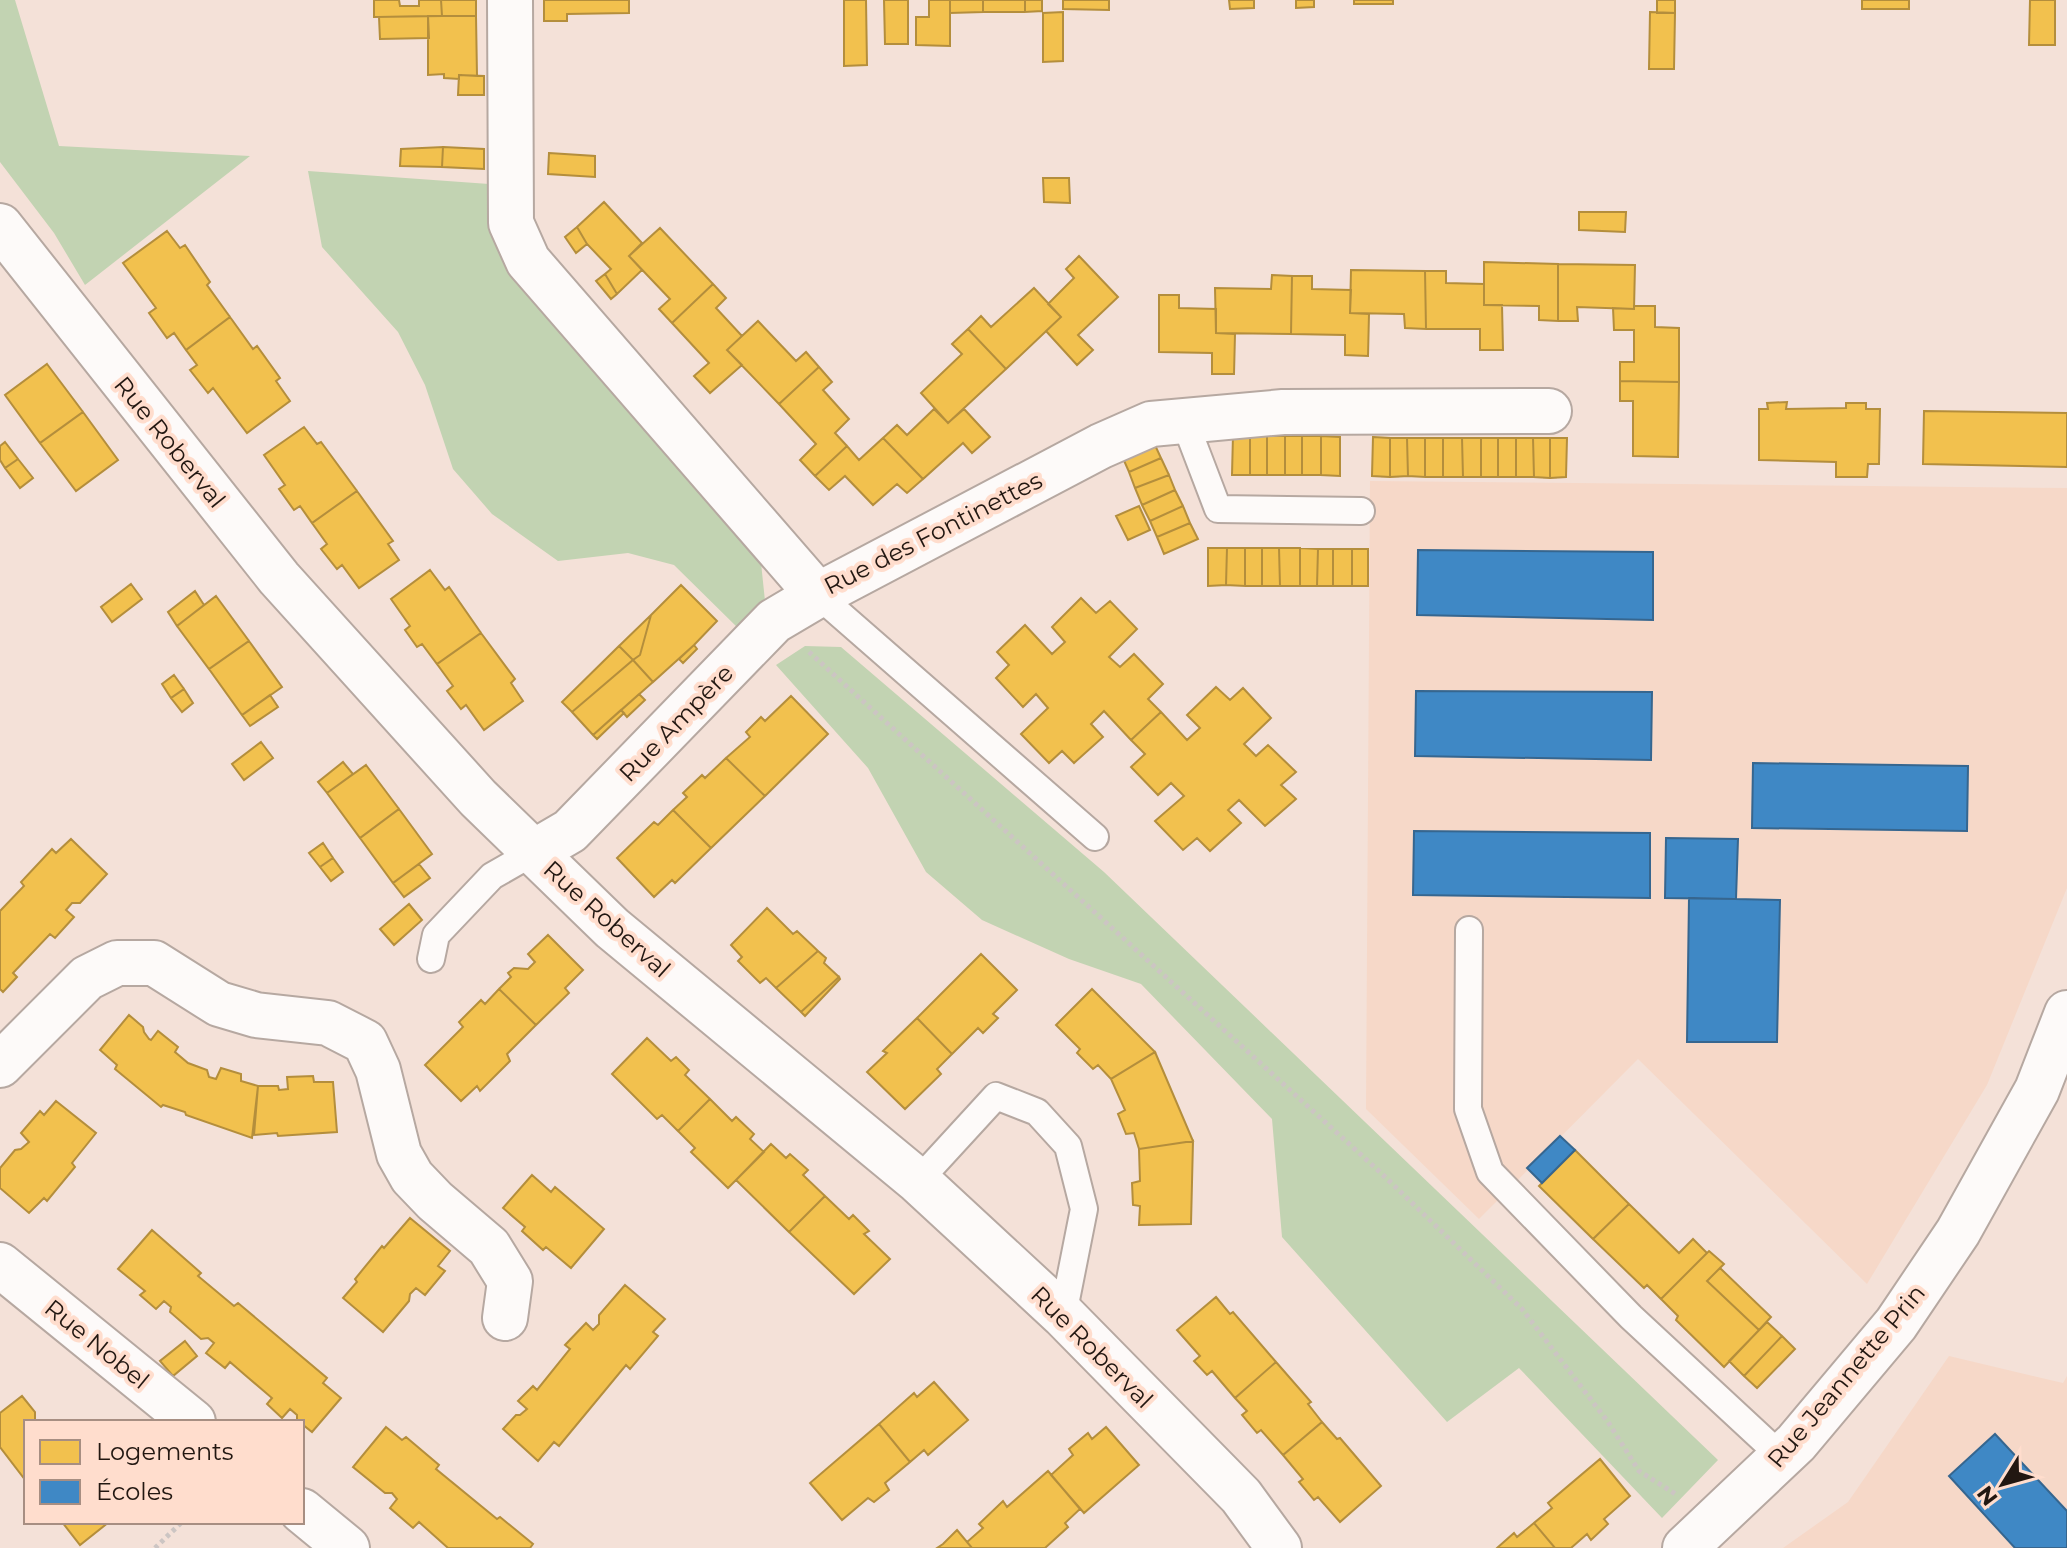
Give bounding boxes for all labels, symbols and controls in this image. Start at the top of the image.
street label: Rue Roberval [108,370,232,514]
street label: Rue des Fontinettes [819,465,1047,601]
street label: Rue Ampère [613,658,739,788]
street label: Rue Roberval [538,855,676,983]
street label: Rue Jeannette Prin [1761,1279,1931,1473]
street label: Rue Roberval [1025,1280,1159,1414]
street label: Rue Nobel [39,1293,155,1395]
legend [24,1420,304,1524]
text: Logements [96,1437,234,1466]
north arrow [1963,1444,2043,1524]
text: Écoles [96,1477,173,1506]
text: N [1971,1481,2004,1511]

